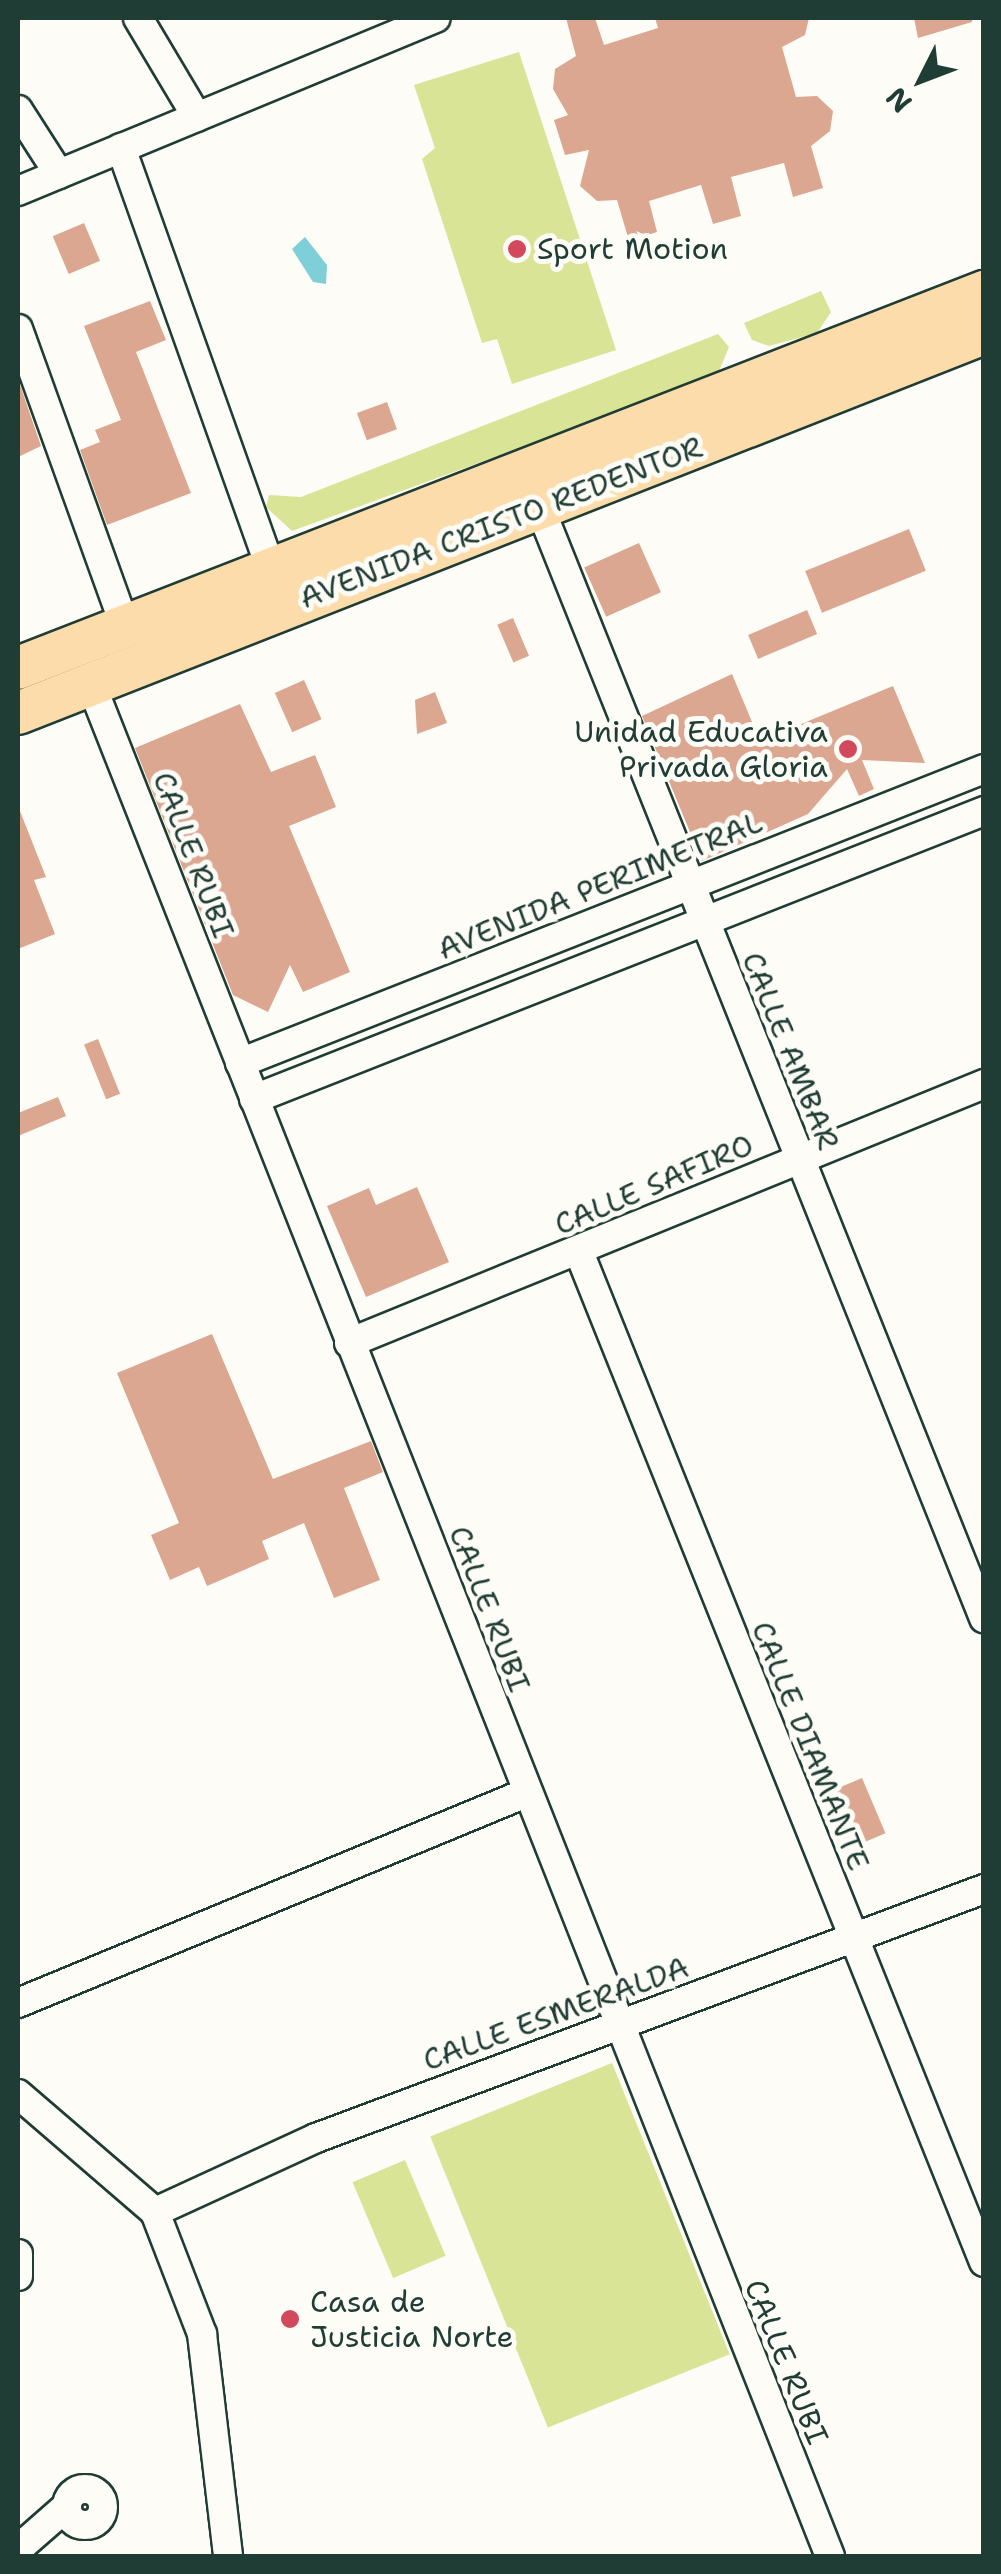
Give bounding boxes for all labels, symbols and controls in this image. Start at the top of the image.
north arrow [871,30,971,130]
text: N [877,79,920,121]
place label: Sport Motion [537,231,728,267]
marker: Sport Motion [506,238,528,260]
street label: AVENIDA CRISTO REDENTOR [294,429,708,617]
place label: Unidad Educativa Privada Gloria [574,714,828,784]
marker: Unidad Educativa Privada Gloria [837,738,859,760]
street label: CALLE RUBI [145,767,241,943]
street label: AVENIDA PERIMETRAL [433,804,767,968]
street label: CALLE AMBAR [734,947,846,1155]
street label: CALLE SAFIRO [549,1127,759,1243]
street label: CALLE RUBI [441,1521,537,1697]
street label: CALLE DIAMANTE [744,1616,876,1876]
street label: CALLE ESMERALDA [418,1949,694,2079]
street label: CALLE RUBI [737,2274,835,2450]
place label: Casa de Justicia Norte [310,2284,513,2354]
marker: Casa de Justicia Norte [279,2308,301,2330]

